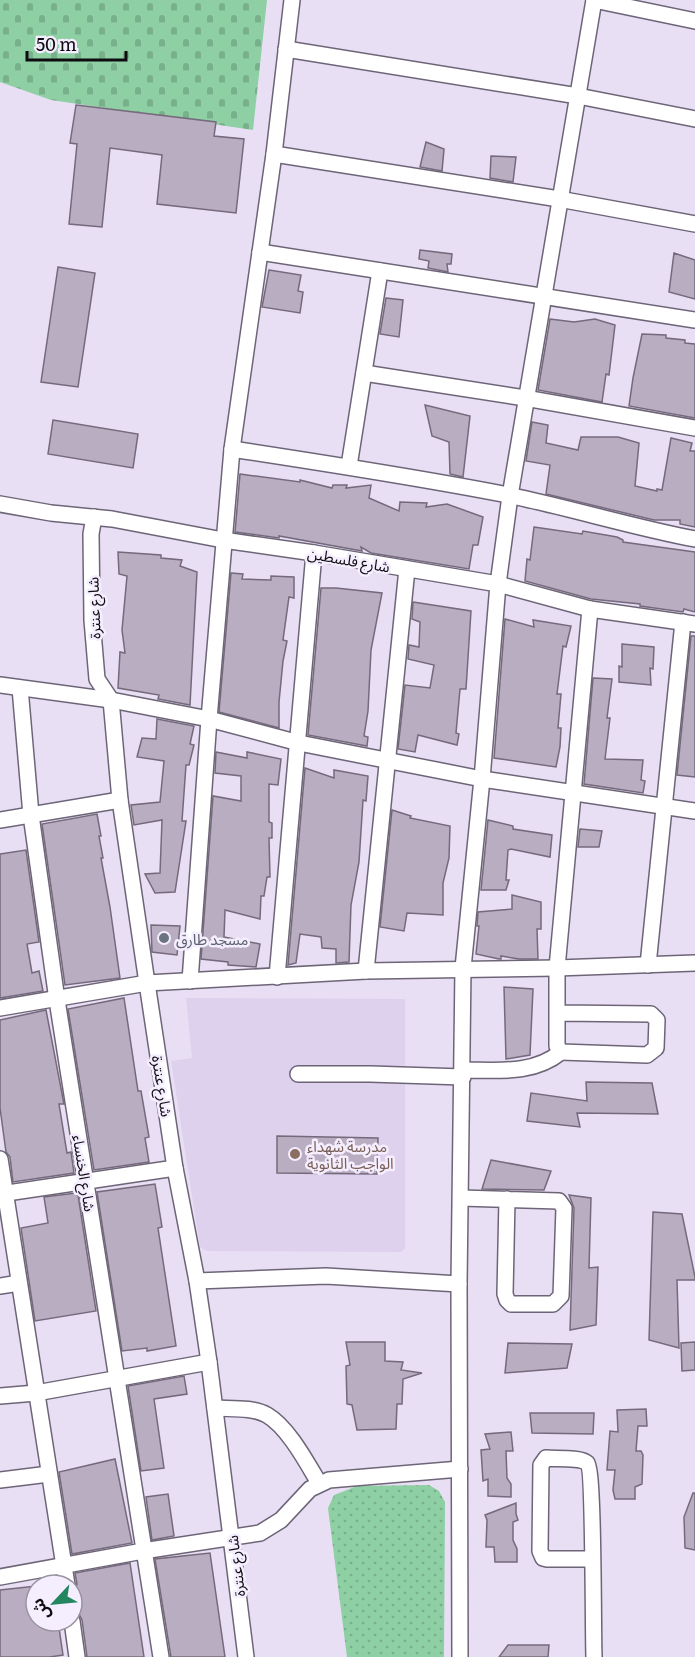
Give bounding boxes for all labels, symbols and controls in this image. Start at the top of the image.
scale bar [27,24,126,62]
text: 50 m [36,30,77,57]
street label: شارع فلسطين [306,540,392,580]
street label: شارع عنترة [80,576,108,639]
place label: مسجد طارق [176,927,248,950]
marker: مسجد طارق [157,931,171,945]
street label: شارع عنترة [145,1054,179,1119]
street label: شارع الخنساء [66,1133,102,1214]
place label: مدرسة شهداء الواجب الثانوية [307,1134,394,1174]
marker: مدرسة شهداء الواجب الثانوية [288,1147,302,1161]
street label: شارع عنترة [220,1533,252,1598]
north arrow [24,1573,84,1633]
text: ش [24,1595,55,1625]

